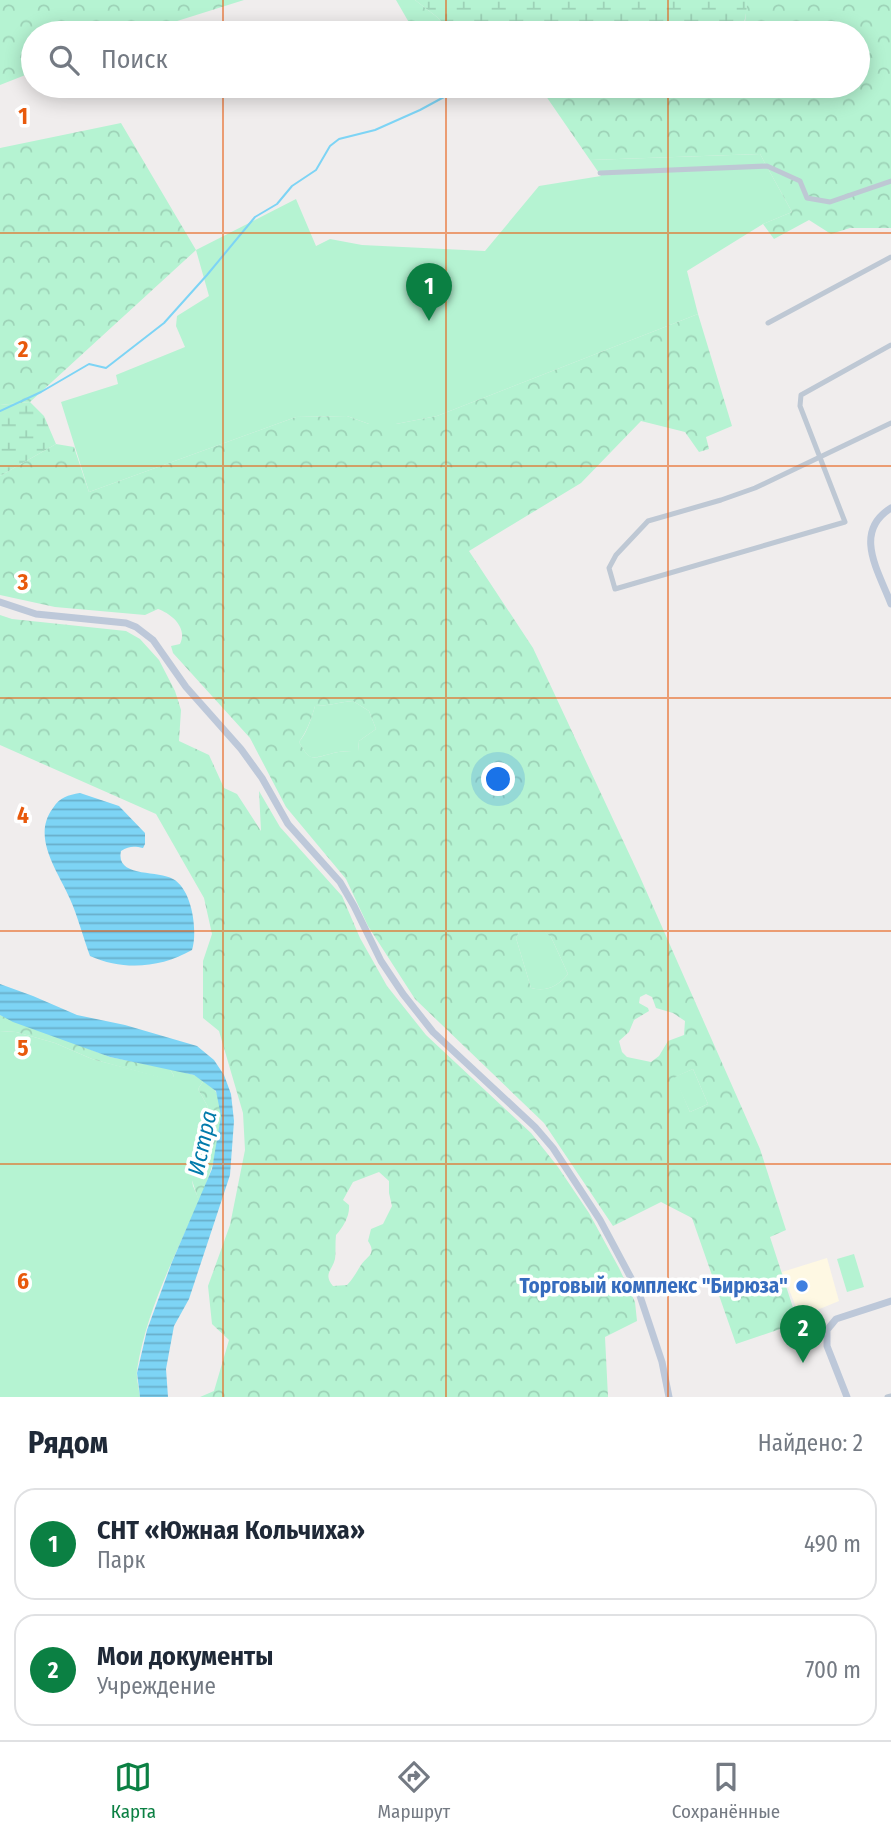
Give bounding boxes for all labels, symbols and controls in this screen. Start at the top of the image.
search box [21,21,870,98]
icon: search [45,41,83,79]
text: Поиск [101,44,168,75]
text: 1 [18,102,28,130]
pin: 1 [406,263,452,321]
text: 2 [17,335,29,363]
text: 3 [17,568,29,596]
your location [481,762,515,796]
text: 4 [17,801,29,829]
text: 5 [17,1034,29,1062]
water label: Истра [182,1108,222,1178]
text: 6 [17,1267,29,1295]
place label: Торговый комплекс "Бирюза" [519,1273,788,1299]
marker: Торговый комплекс "Бирюза" [794,1278,810,1294]
pin: 2 [780,1305,826,1363]
text: Рядом [28,1425,108,1461]
text: Найдено: 2 [758,1429,863,1457]
text: СНТ «Южная Кольчиха» [97,1515,365,1546]
text: 1 [48,1530,58,1558]
text: 490 m [804,1530,861,1558]
text: Парк [97,1546,145,1574]
text: Мои документы [97,1641,273,1672]
text: 2 [48,1656,58,1684]
text: 700 m [805,1656,861,1684]
text: Учреждение [97,1672,216,1700]
tab: Карта [111,1758,156,1823]
tab: Маршрут [378,1758,450,1823]
tab: Сохранённые [672,1758,780,1823]

